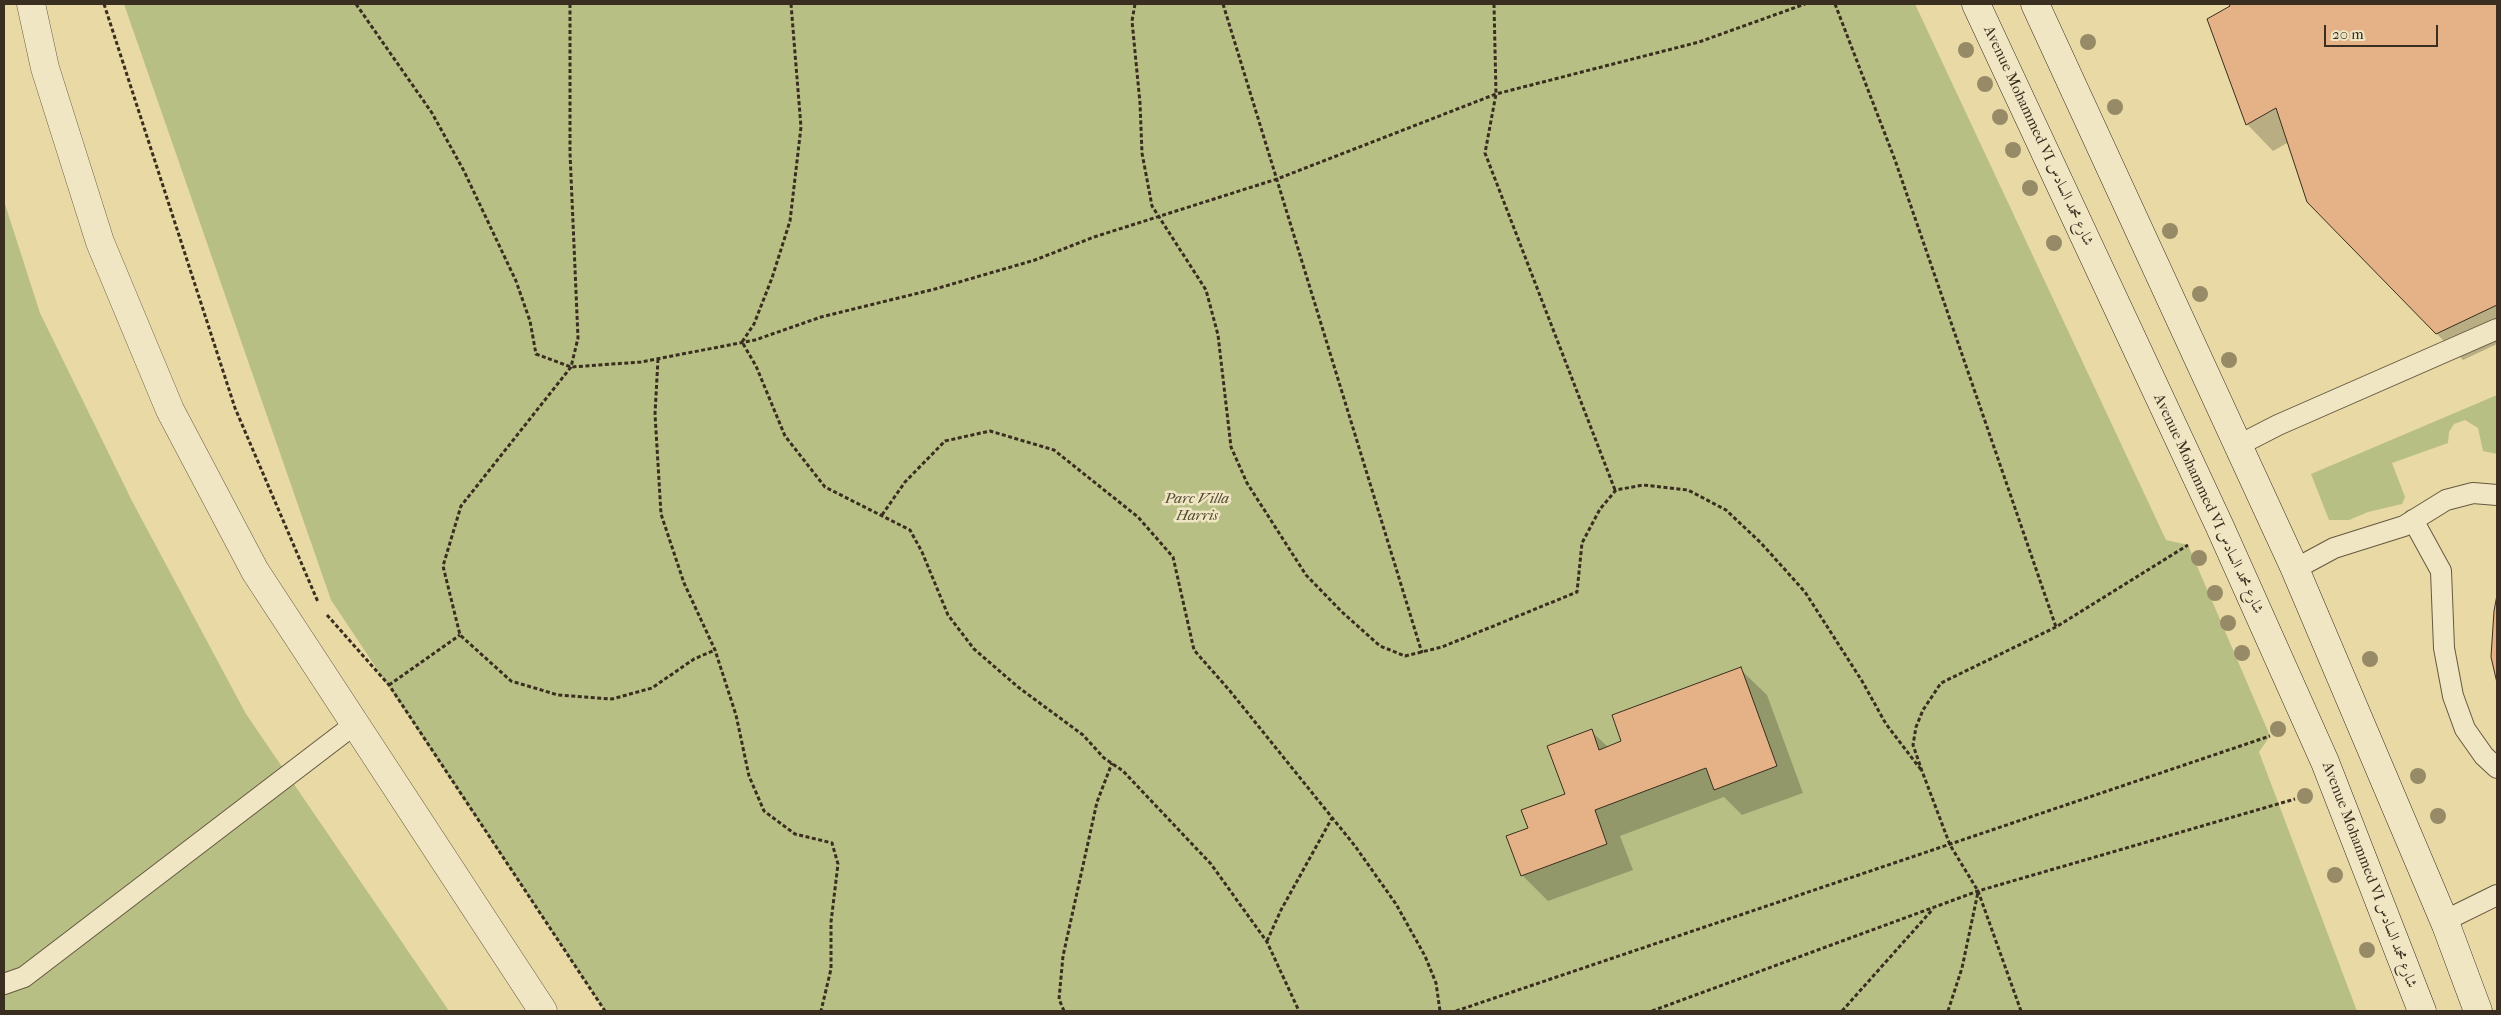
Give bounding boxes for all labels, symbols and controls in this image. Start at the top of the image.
scale bar [2326,15,2440,47]
street label: Avenue Mohammed VI شارع محمد السادس [1979,23,2097,249]
text: 20 m [2332,25,2364,43]
street label: Avenue Mohammed VI شارع محمد السادس [2149,391,2267,617]
park label: Parc Villa Harris [1165,490,1229,525]
street label: Avenue Mohammed VI شارع محمد السادس [2318,760,2420,990]

